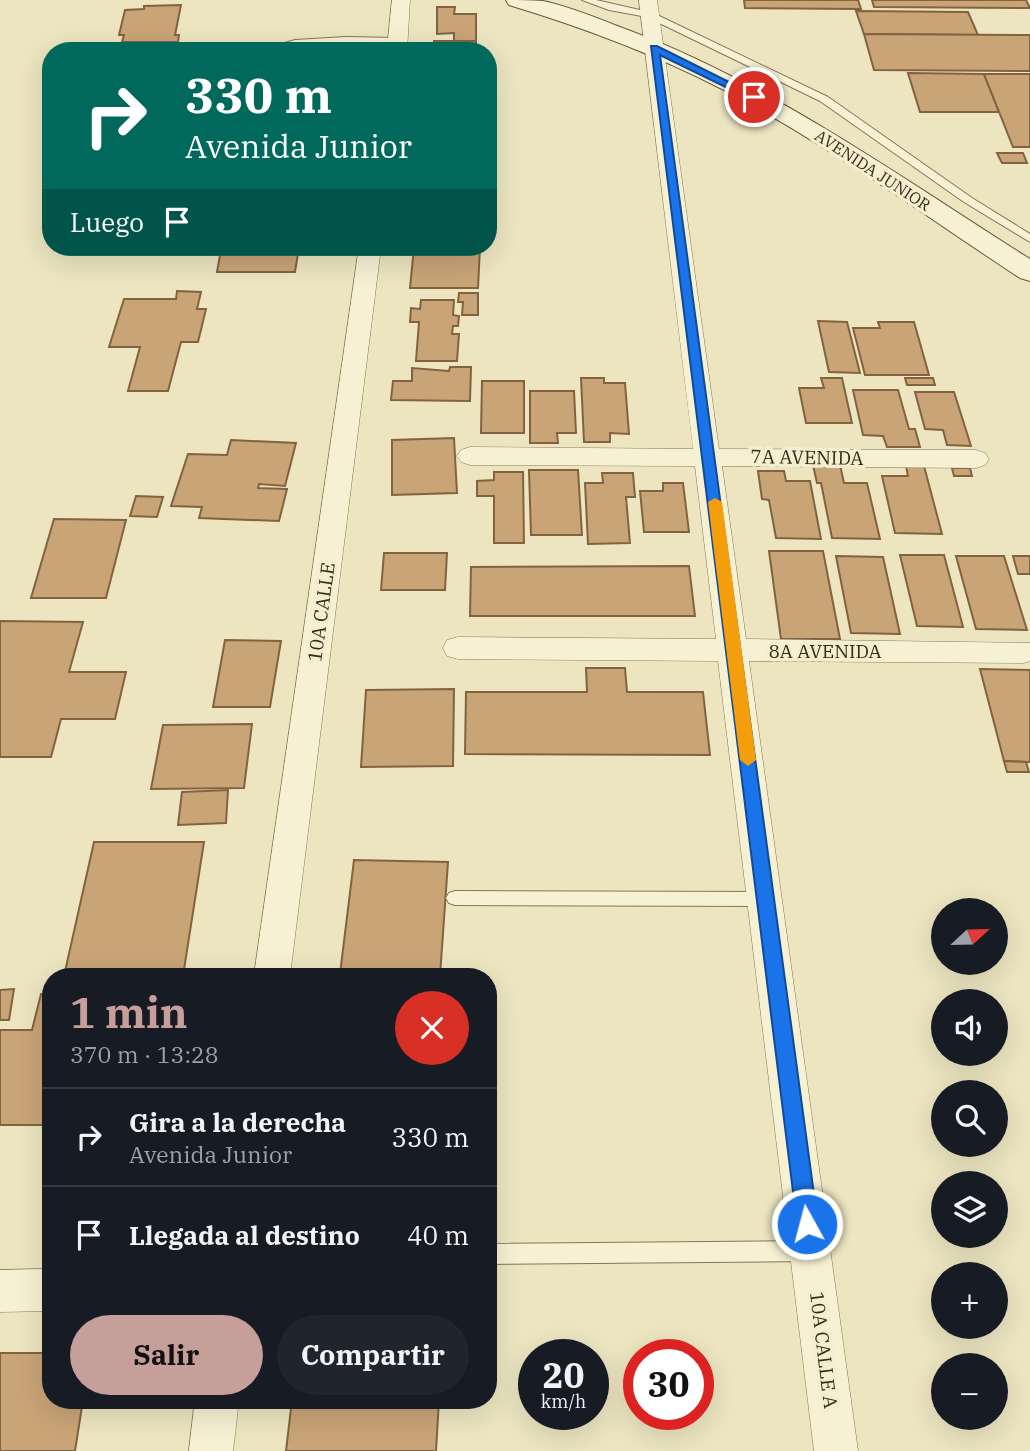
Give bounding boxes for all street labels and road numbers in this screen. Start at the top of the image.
street label: AVENIDA JUNIOR [811,125,935,215]
street label: 7A AVENIDA [750,444,864,470]
street label: 10A CALLE [302,561,340,663]
street label: 8A AVENIDA [768,639,882,663]
street label: 10A CALLE A [805,1290,843,1410]

